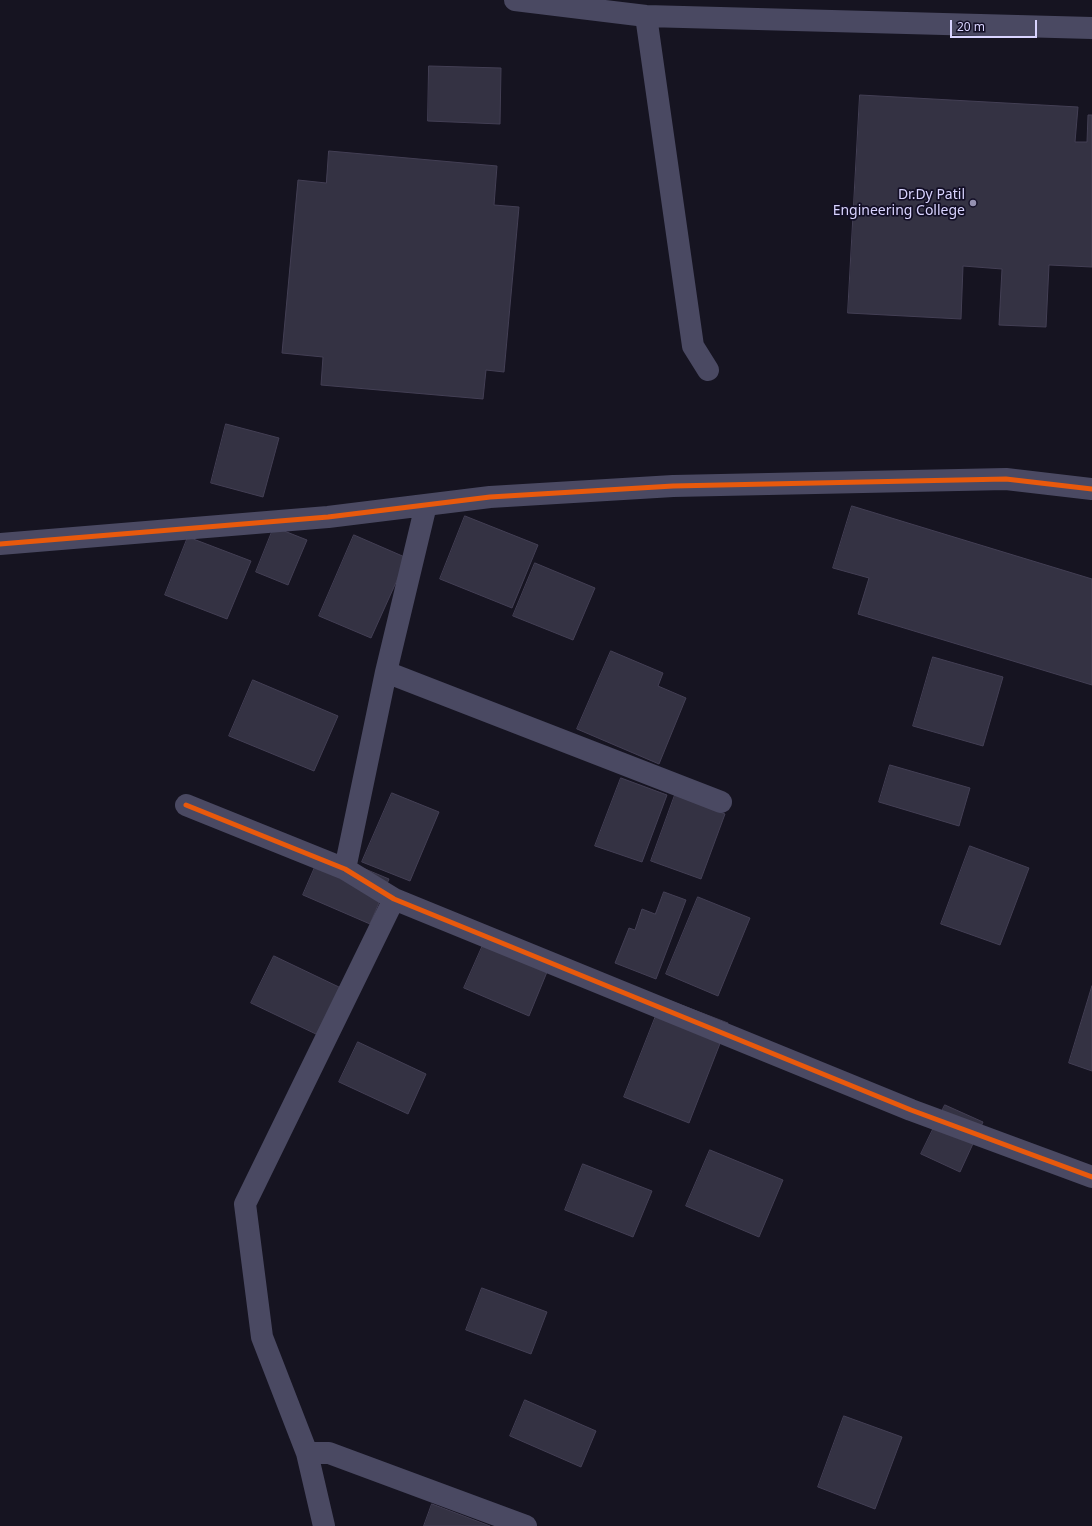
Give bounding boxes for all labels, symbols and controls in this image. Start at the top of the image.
scale bar [952,12,1039,38]
text: 20 m [957,18,985,35]
place label: Dr.Dy Patil Engineering College [833,187,965,220]
marker: Dr.Dy Patil Engineering College [968,198,978,208]

